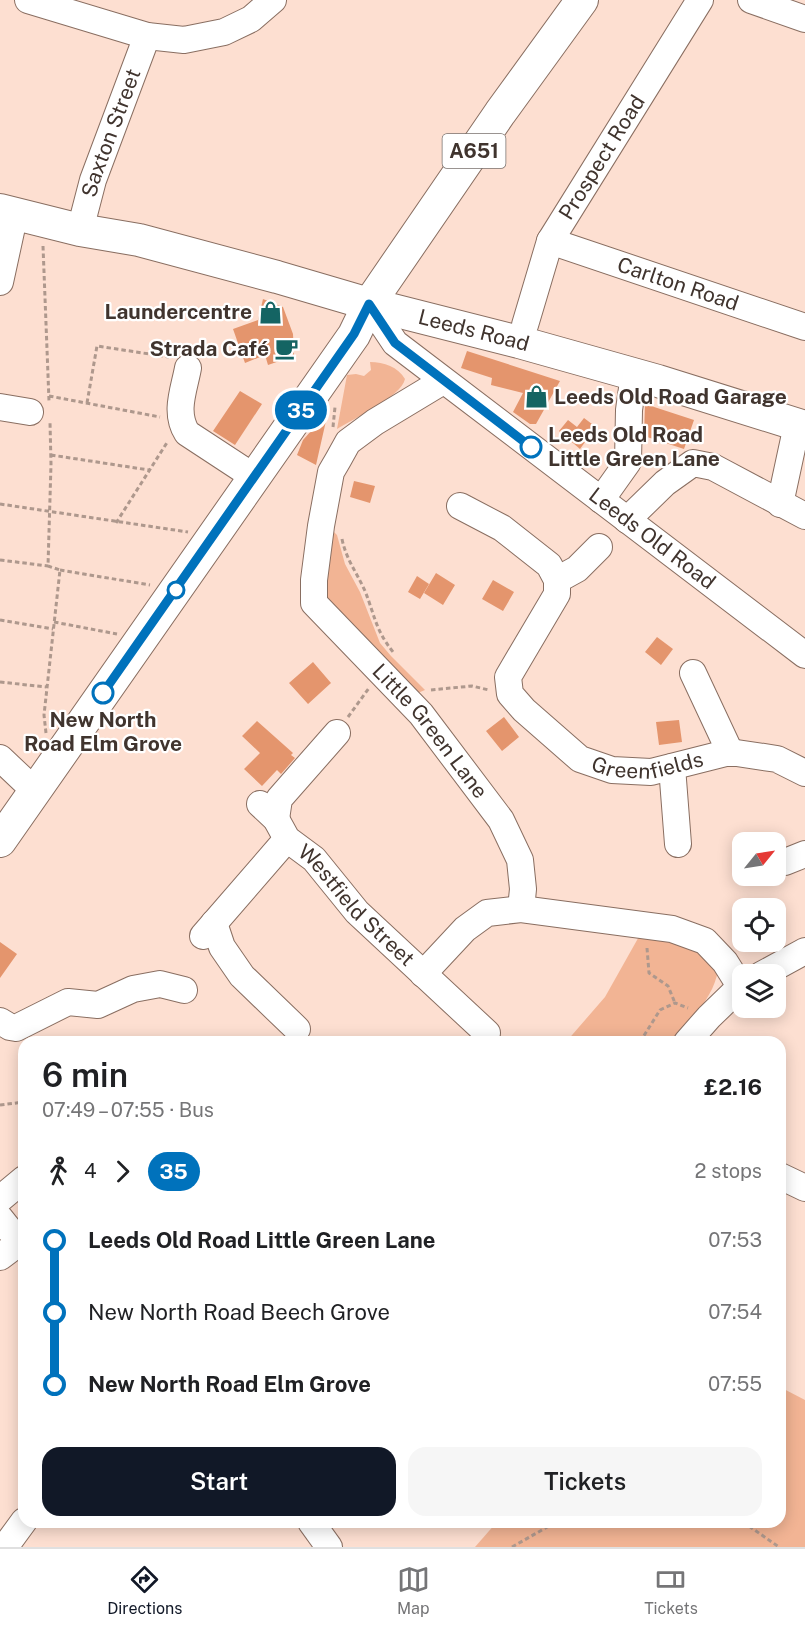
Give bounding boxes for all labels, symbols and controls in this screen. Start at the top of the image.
street label: Saxton Street [76,65,146,200]
street label: Prospect Road [553,90,650,224]
road number: A651 [442,134,506,168]
street label: Carlton Road [614,252,742,316]
place label: Laundercentre [105,299,252,324]
shop icon: Laundercentre [257,299,283,325]
street label: Leeds Road [416,304,532,356]
place label: Strada Café [149,336,269,361]
cafe icon: Strada Café [274,336,300,362]
shop icon: Leeds Old Road Garage [523,384,549,410]
place label: Leeds Old Road Garage [554,384,787,409]
line badge: 35 [274,390,328,430]
text: 35 [287,398,315,423]
place label: Leeds Old Road Little Green Lane [548,422,720,471]
marker: Leeds Old Road Little Green Lane [520,436,542,458]
street label: Leeds Old Road [584,482,721,594]
unlabelled marker [167,581,185,599]
street label: Little Green Lane [367,658,493,803]
marker: New North Road Elm Grove [92,682,114,704]
place label: New North Road Elm Grove [24,707,182,756]
street label: Greenfields [588,746,706,784]
north arrow [732,832,786,886]
map controls [732,832,786,1018]
street label: Westfield Street [293,839,420,971]
button: locate [732,898,786,952]
button: layers [732,964,786,1018]
text: 6 min [42,1056,128,1094]
text: £2.16 [704,1074,762,1100]
text: 07:49 – 07:55 · Bus [42,1098,214,1122]
icon: walk [42,1155,75,1188]
icon: forward [106,1155,139,1188]
text: 4 [84,1159,97,1183]
text: 35 [160,1159,188,1184]
text: 2 stops [695,1159,762,1183]
text: Leeds Old Road Little Green Lane [88,1227,435,1253]
text: 07:53 [708,1228,762,1252]
text: New North Road Beech Grove [88,1299,390,1325]
text: 07:54 [708,1300,762,1324]
text: New North Road Elm Grove [88,1371,371,1397]
text: 07:55 [708,1372,762,1396]
button: Start [42,1447,396,1516]
button: Tickets [408,1447,762,1516]
tab: Directions [107,1563,182,1618]
tab: Map [397,1563,430,1618]
tab: Tickets [644,1563,698,1618]

